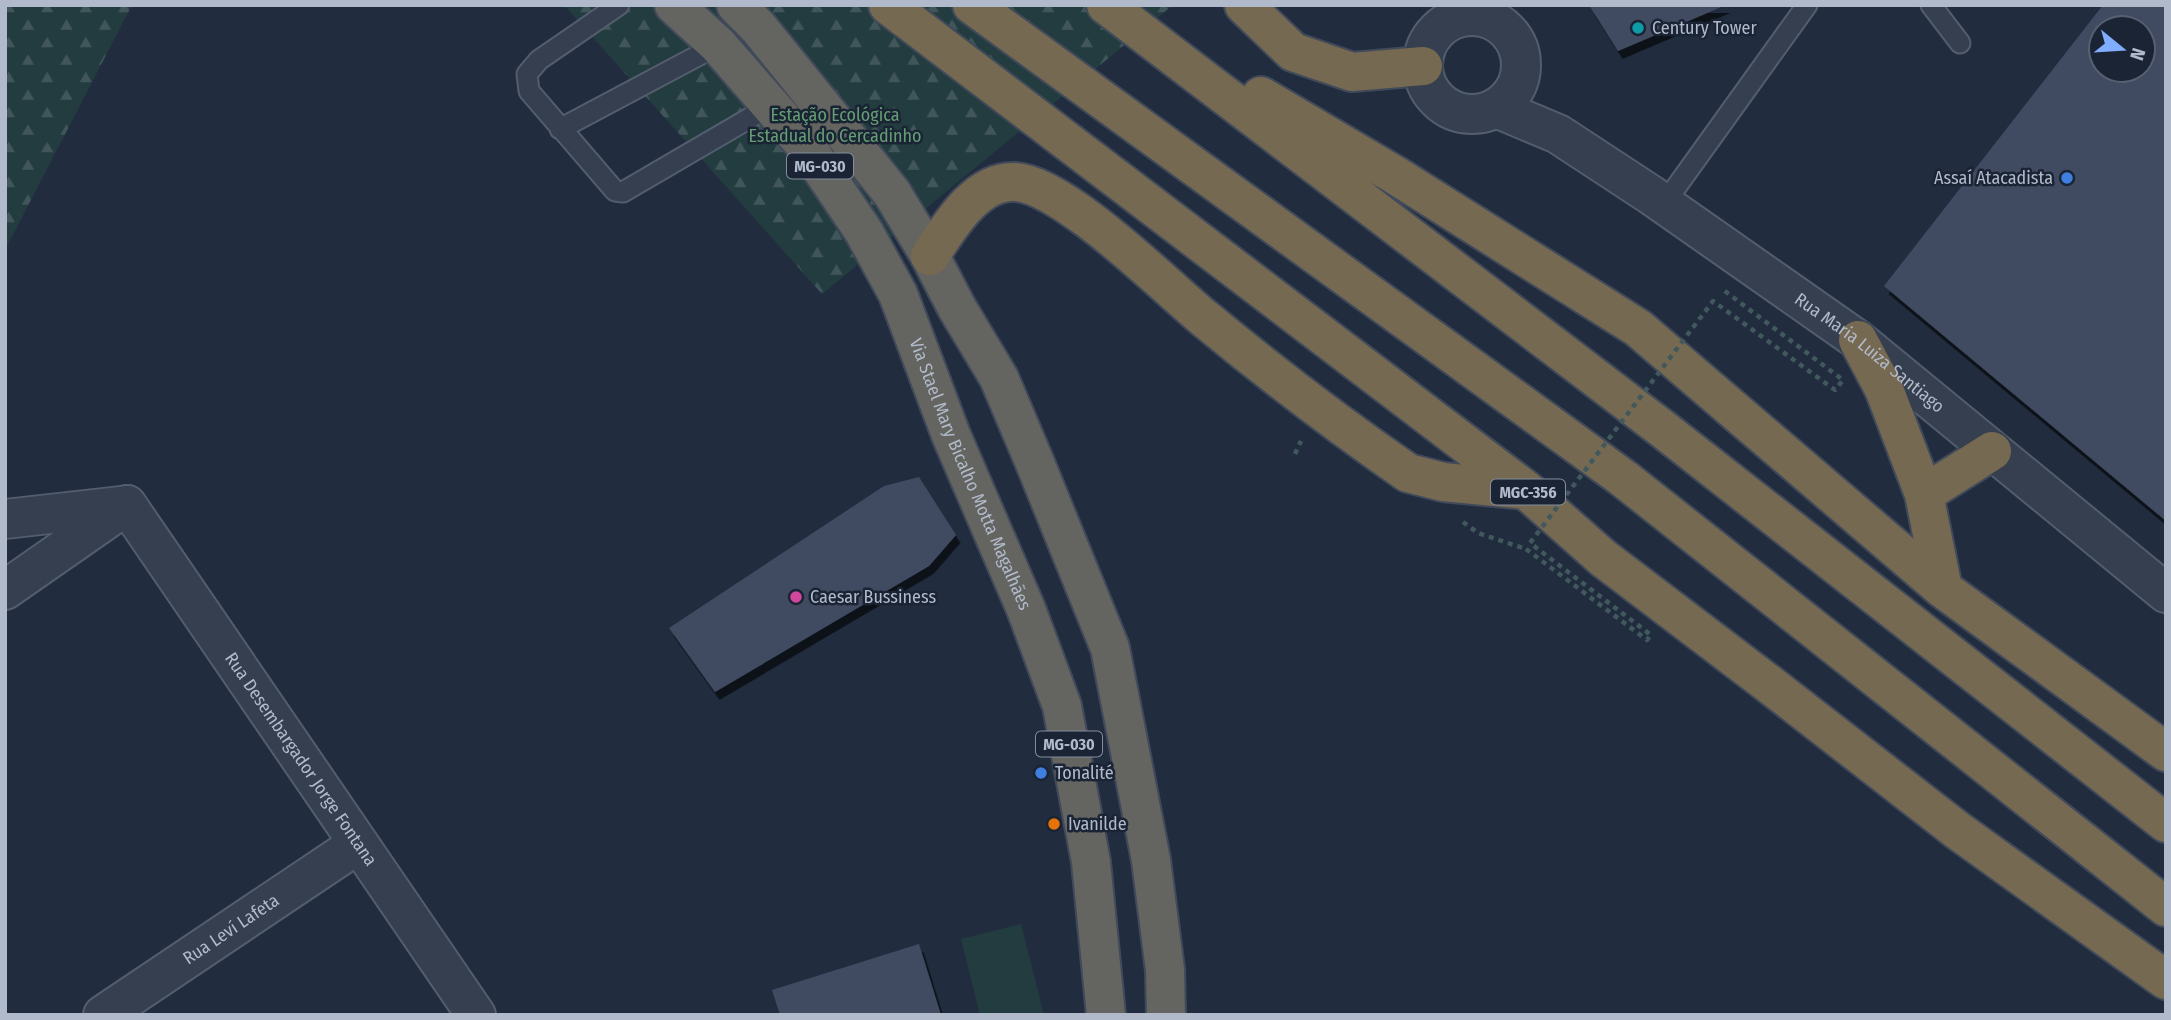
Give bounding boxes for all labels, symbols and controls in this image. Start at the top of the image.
north arrow [2087,14,2157,84]
place label: Century Tower [1652,17,1757,39]
marker: Century Tower [1630,20,1646,36]
text: N [2125,45,2150,63]
park label: Estação Ecológica Estadual do Cercadinho [748,104,922,147]
road number: MG-030 [787,154,853,178]
place label: Assaí Atacadista [1934,167,2053,189]
marker: Assaí Atacadista [2059,170,2075,186]
street label: Rua Maria Luiza Santiago [1790,288,1949,417]
street label: Via Stael Mary Bicalho Motta Magalhães [905,335,1036,614]
road number: MGC-356 [1491,480,1565,505]
place label: Caesar Bussiness [810,586,936,608]
marker: Caesar Bussiness [788,589,804,605]
street label: Rua Desembargador Jorge Fontana [220,648,382,870]
road number: MG-030 [1036,732,1102,757]
place label: Tonalité [1055,762,1114,784]
marker: Tonalité [1033,765,1049,781]
place label: Ivanilde [1068,813,1127,835]
marker: Ivanilde [1046,816,1062,832]
street label: Rua Leví Lafeta [179,889,283,969]

